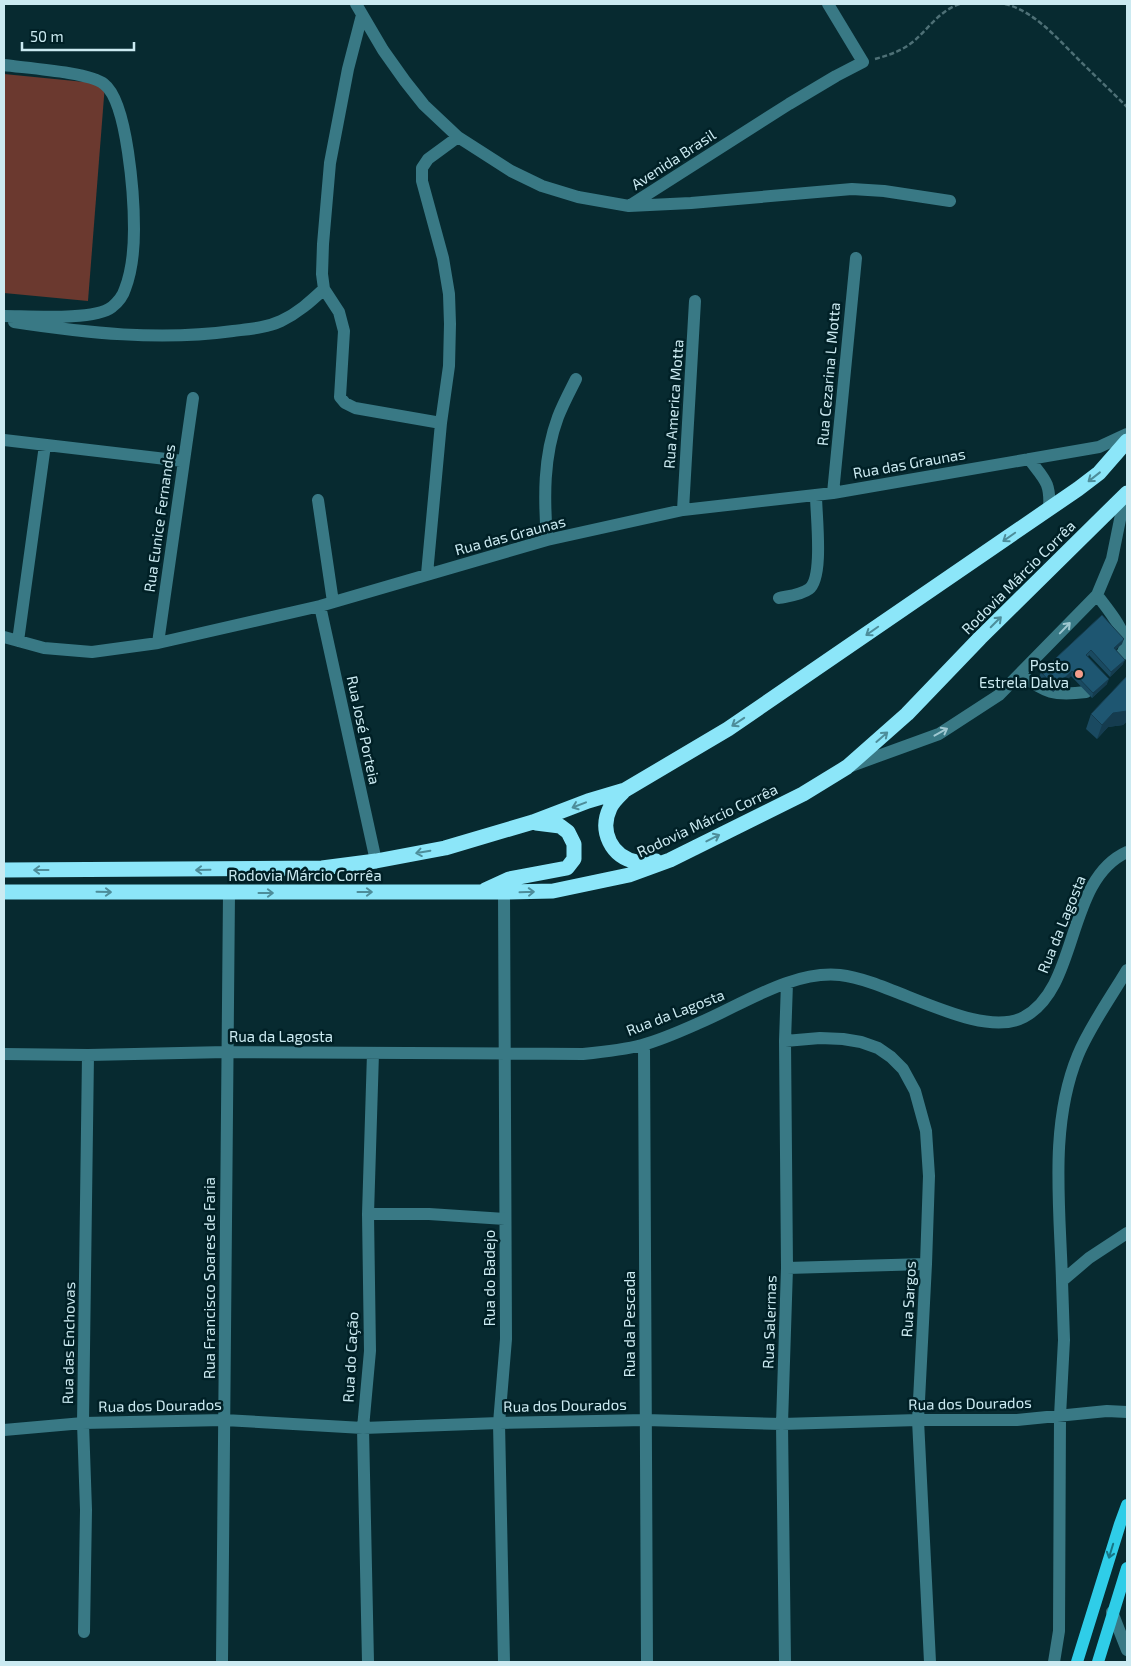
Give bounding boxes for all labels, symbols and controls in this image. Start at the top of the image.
scale bar [22,20,135,52]
text: 50 m [30,27,64,45]
street label: Avenida Brasil [627,125,719,193]
street label: Rua Cezarina L Motta [813,302,843,446]
street label: Rua America Motta [660,339,686,469]
street label: Rua Eunice Fernandes [140,443,178,593]
street label: Rua das Graunas [851,444,967,482]
one-way arrow [1088,471,1101,482]
street label: Rua das Graunas [453,512,567,558]
street label: Rodovia Márcio Corrêa [957,516,1079,638]
one-way arrow [1002,532,1016,542]
one-way arrow [990,616,1003,628]
one-way arrow [1059,621,1071,634]
one-way arrow [866,626,880,636]
place label: Posto Estrela Dalva [979,656,1069,691]
marker: Posto Estrela Dalva [1073,668,1085,680]
street label: Rua José Porteia [344,674,384,786]
one-way arrow [731,717,745,727]
one-way arrow [934,727,949,737]
one-way arrow [875,731,888,742]
street label: Rodovia Márcio Corrêa [634,779,780,861]
one-way arrow [572,801,587,810]
one-way arrow [706,833,721,843]
one-way arrow [416,848,432,858]
one-way arrow [33,865,49,875]
one-way arrow [195,865,211,874]
street label: Rodovia Márcio Corrêa [228,866,382,884]
street label: Rua da Lagosta [1033,872,1089,976]
one-way arrow [95,887,111,897]
one-way arrow [356,887,373,897]
one-way arrow [519,887,535,896]
one-way arrow [258,888,274,898]
street label: Rua da Lagosta [623,985,727,1039]
street label: Rua da Lagosta [229,1027,333,1045]
street label: Rua Francisco Soares de Faria [200,1177,218,1379]
street label: Rua do Badejo [480,1230,499,1326]
street label: Rua Sargos [897,1260,919,1338]
street label: Rua da Pescada [620,1271,638,1377]
street label: Rua Salermas [758,1275,780,1369]
street label: Rua das Enchovas [58,1282,78,1404]
street label: Rua do Cação [339,1311,362,1403]
street label: Rua dos Dourados [908,1393,1032,1413]
street label: Rua dos Dourados [98,1395,222,1415]
street label: Rua dos Dourados [503,1395,627,1415]
one-way arrow [1106,1542,1116,1558]

